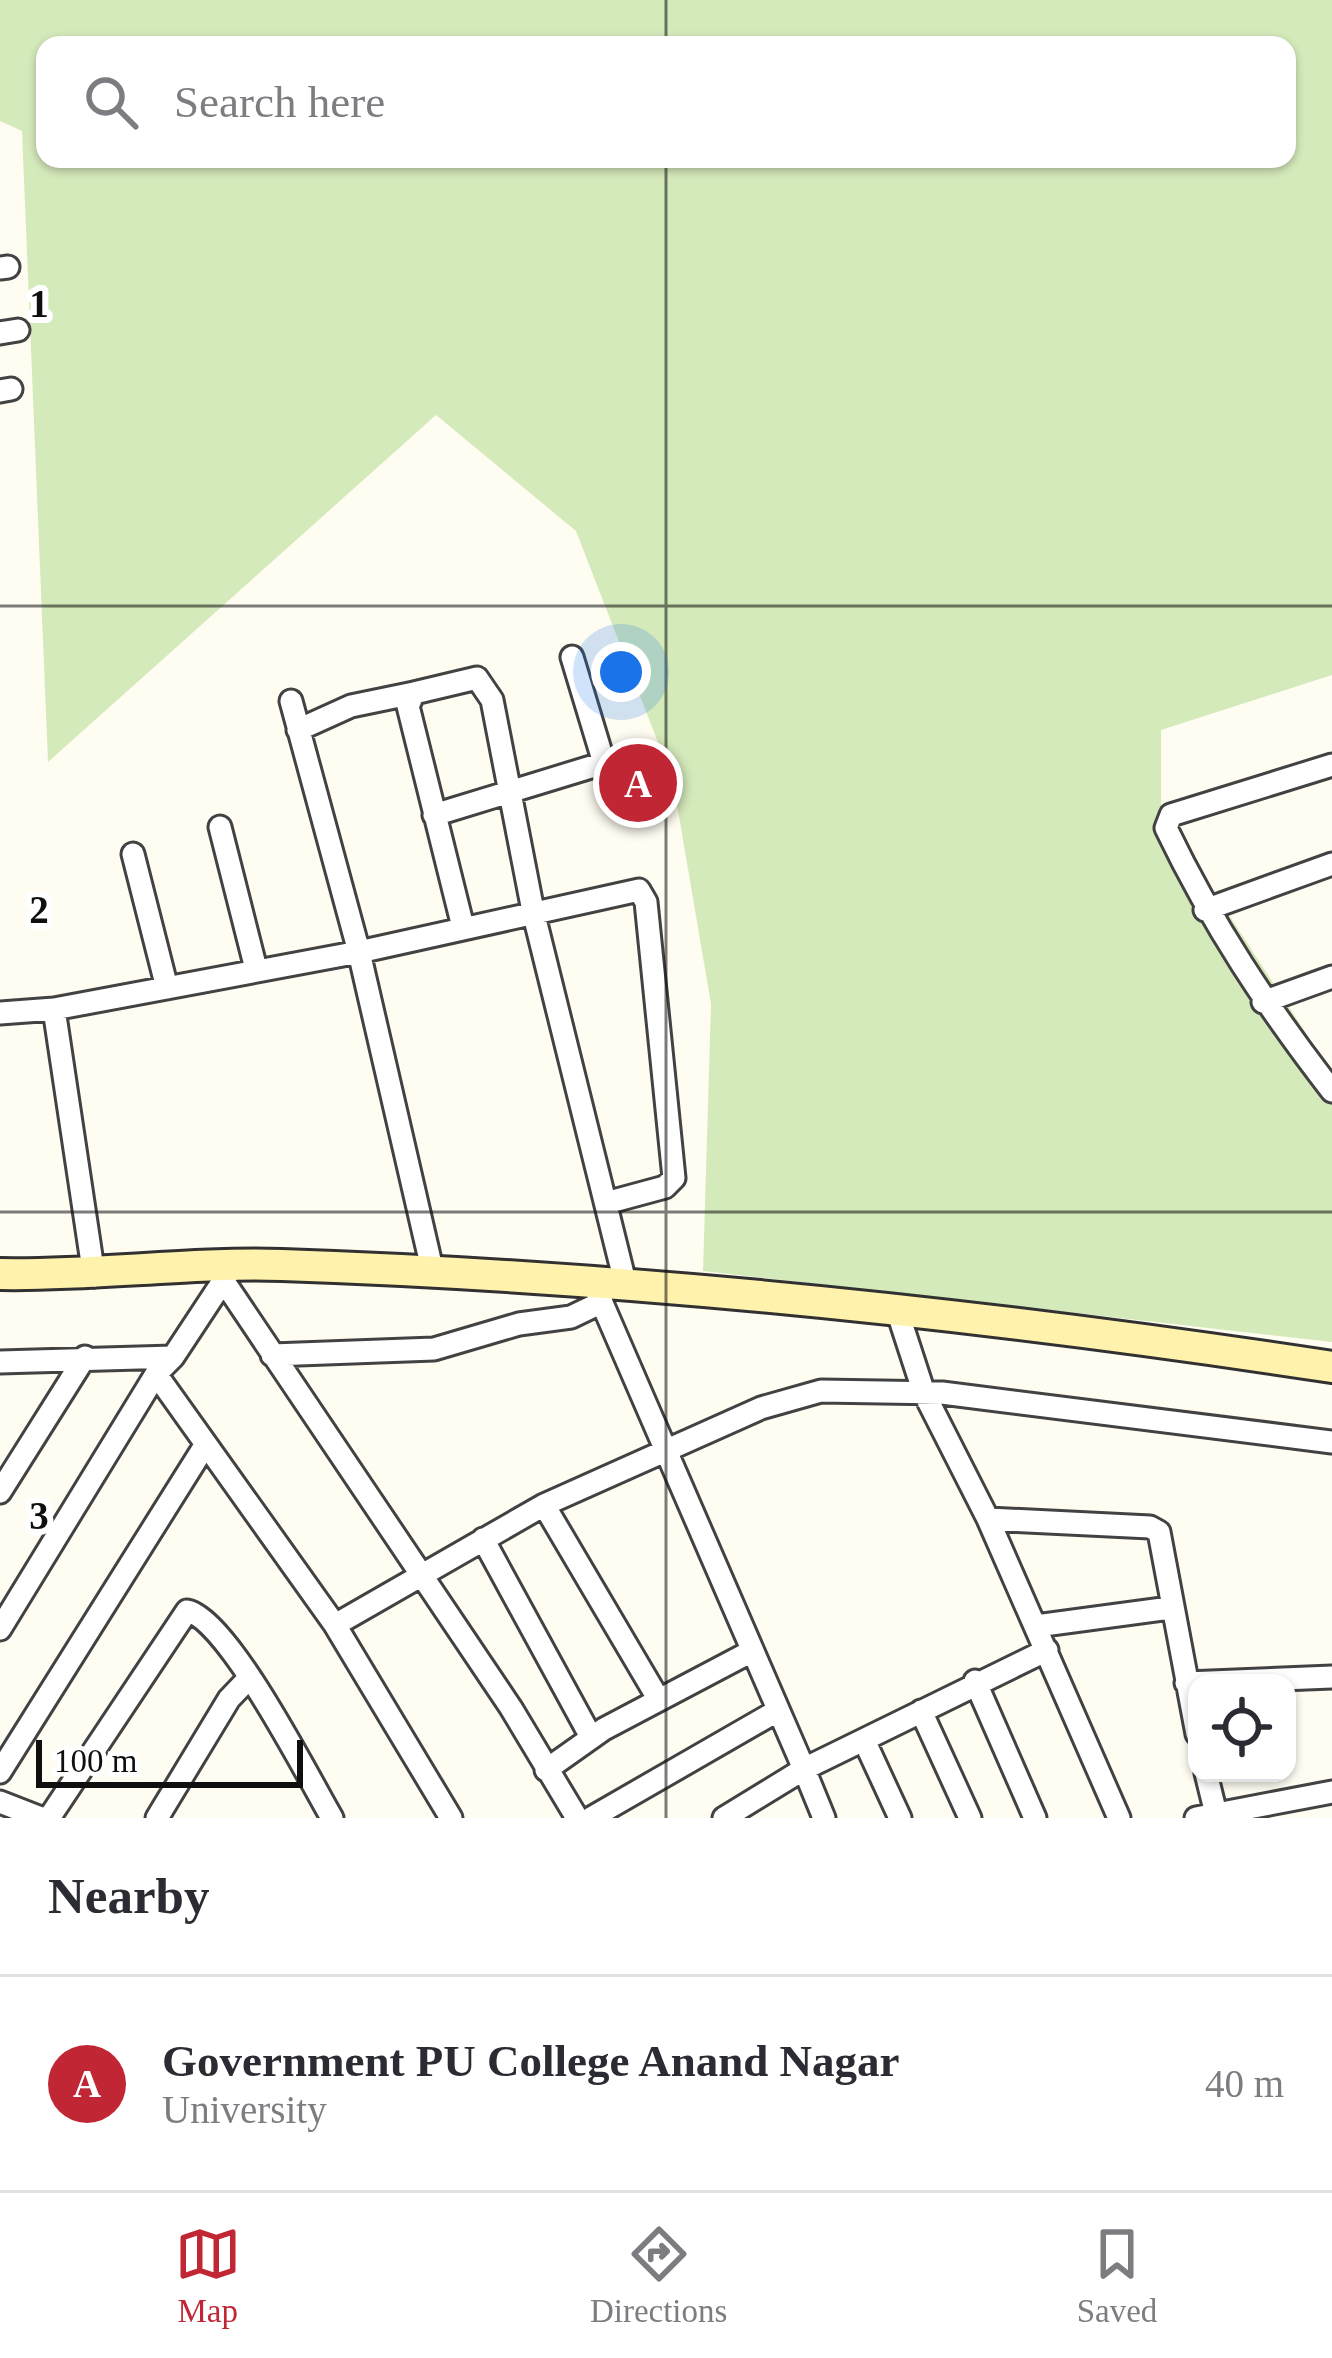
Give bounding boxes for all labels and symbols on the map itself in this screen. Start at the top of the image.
text: 1 [29,282,49,325]
your location [591,642,651,702]
pin: A [599,738,677,828]
text: 2 [29,888,49,931]
text: 3 [29,1494,49,1537]
scale bar [36,1734,303,1787]

